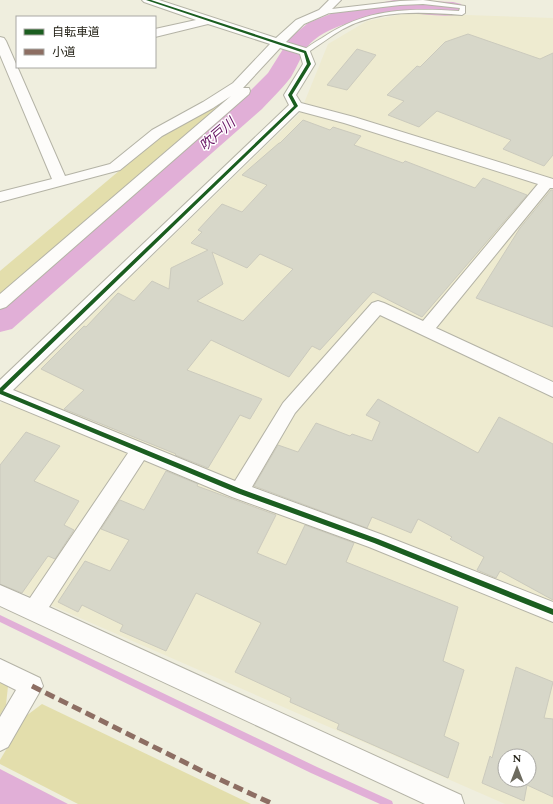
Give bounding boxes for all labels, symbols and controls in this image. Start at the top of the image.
legend [16,16,156,68]
text: 自転車道 [52,23,100,42]
text: 小道 [52,43,76,62]
water label: 吹戸川 [195,111,242,156]
north arrow [497,748,537,788]
text: N [513,750,522,767]

